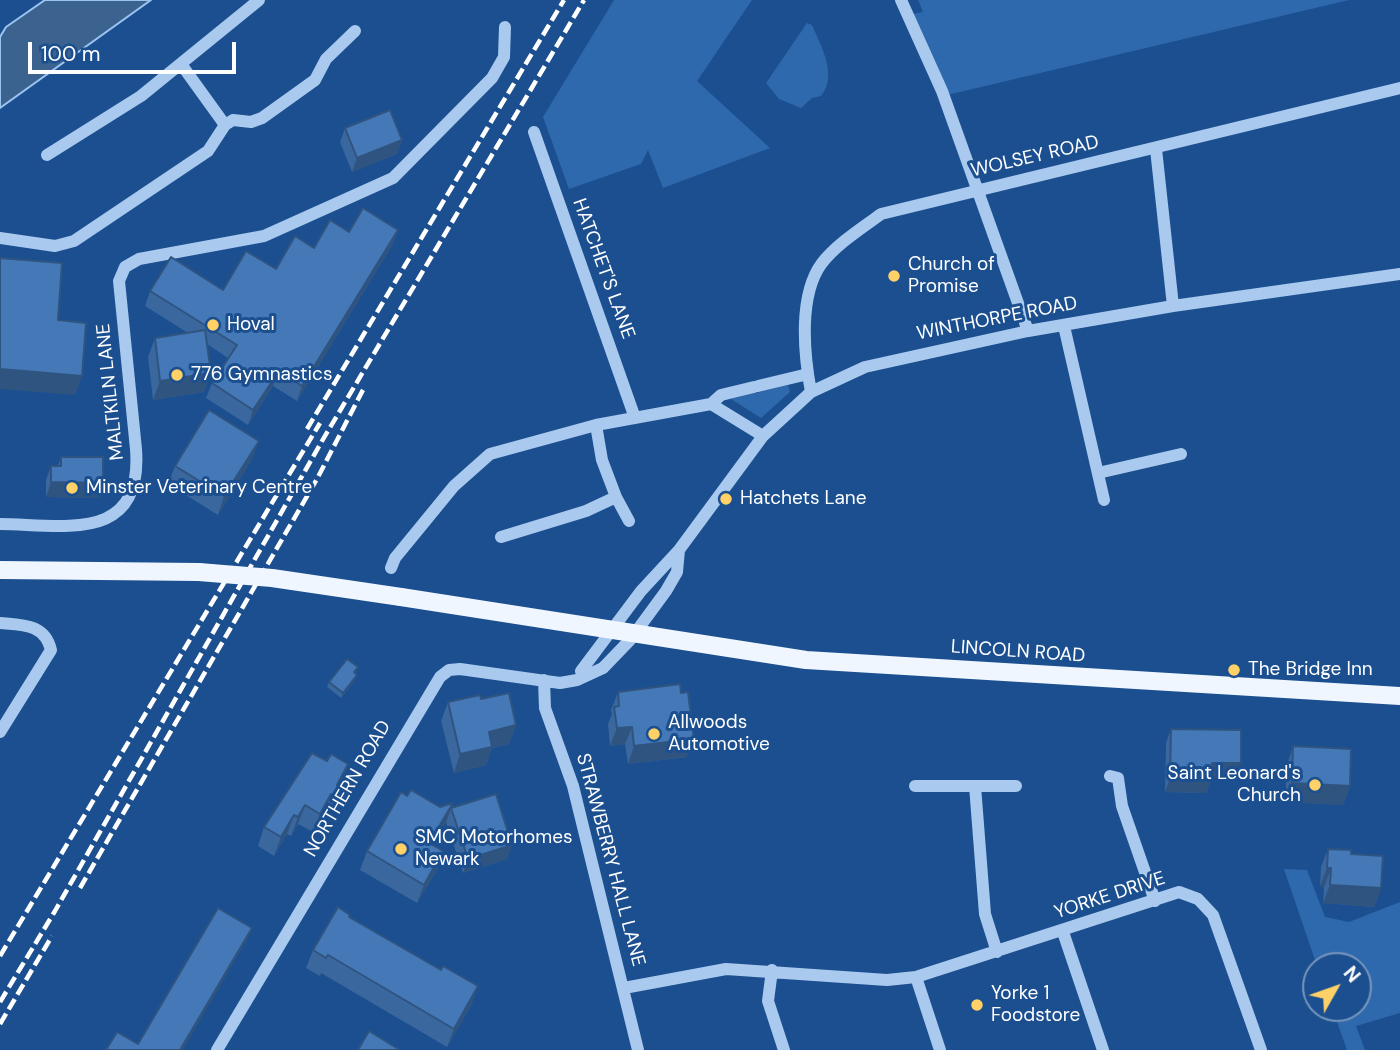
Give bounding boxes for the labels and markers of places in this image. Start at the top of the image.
place label: Church of Promise [908,254,995,298]
marker: Church of Promise [886,268,902,284]
place label: Hoval [227,314,275,336]
marker: Hoval [205,317,221,333]
place label: 776 Gymnastics [191,364,332,386]
marker: 776 Gymnastics [169,367,185,383]
place label: Minster Veterinary Centre [86,477,312,499]
marker: Minster Veterinary Centre [64,480,80,496]
place label: Hatchets Lane [740,488,867,510]
marker: Hatchets Lane [718,491,734,507]
place label: The Bridge Inn [1248,659,1373,681]
marker: The Bridge Inn [1226,662,1242,678]
place label: Allwoods Automotive [668,712,770,756]
marker: Allwoods Automotive [646,726,662,742]
place label: Saint Leonard's Church [1168,763,1301,807]
marker: Saint Leonard's Church [1307,777,1323,793]
place label: SMC Motorhomes Newark [415,827,572,871]
marker: SMC Motorhomes Newark [393,841,409,857]
place label: Yorke 1 Foodstore [991,983,1080,1027]
marker: Yorke 1 Foodstore [969,997,985,1013]

